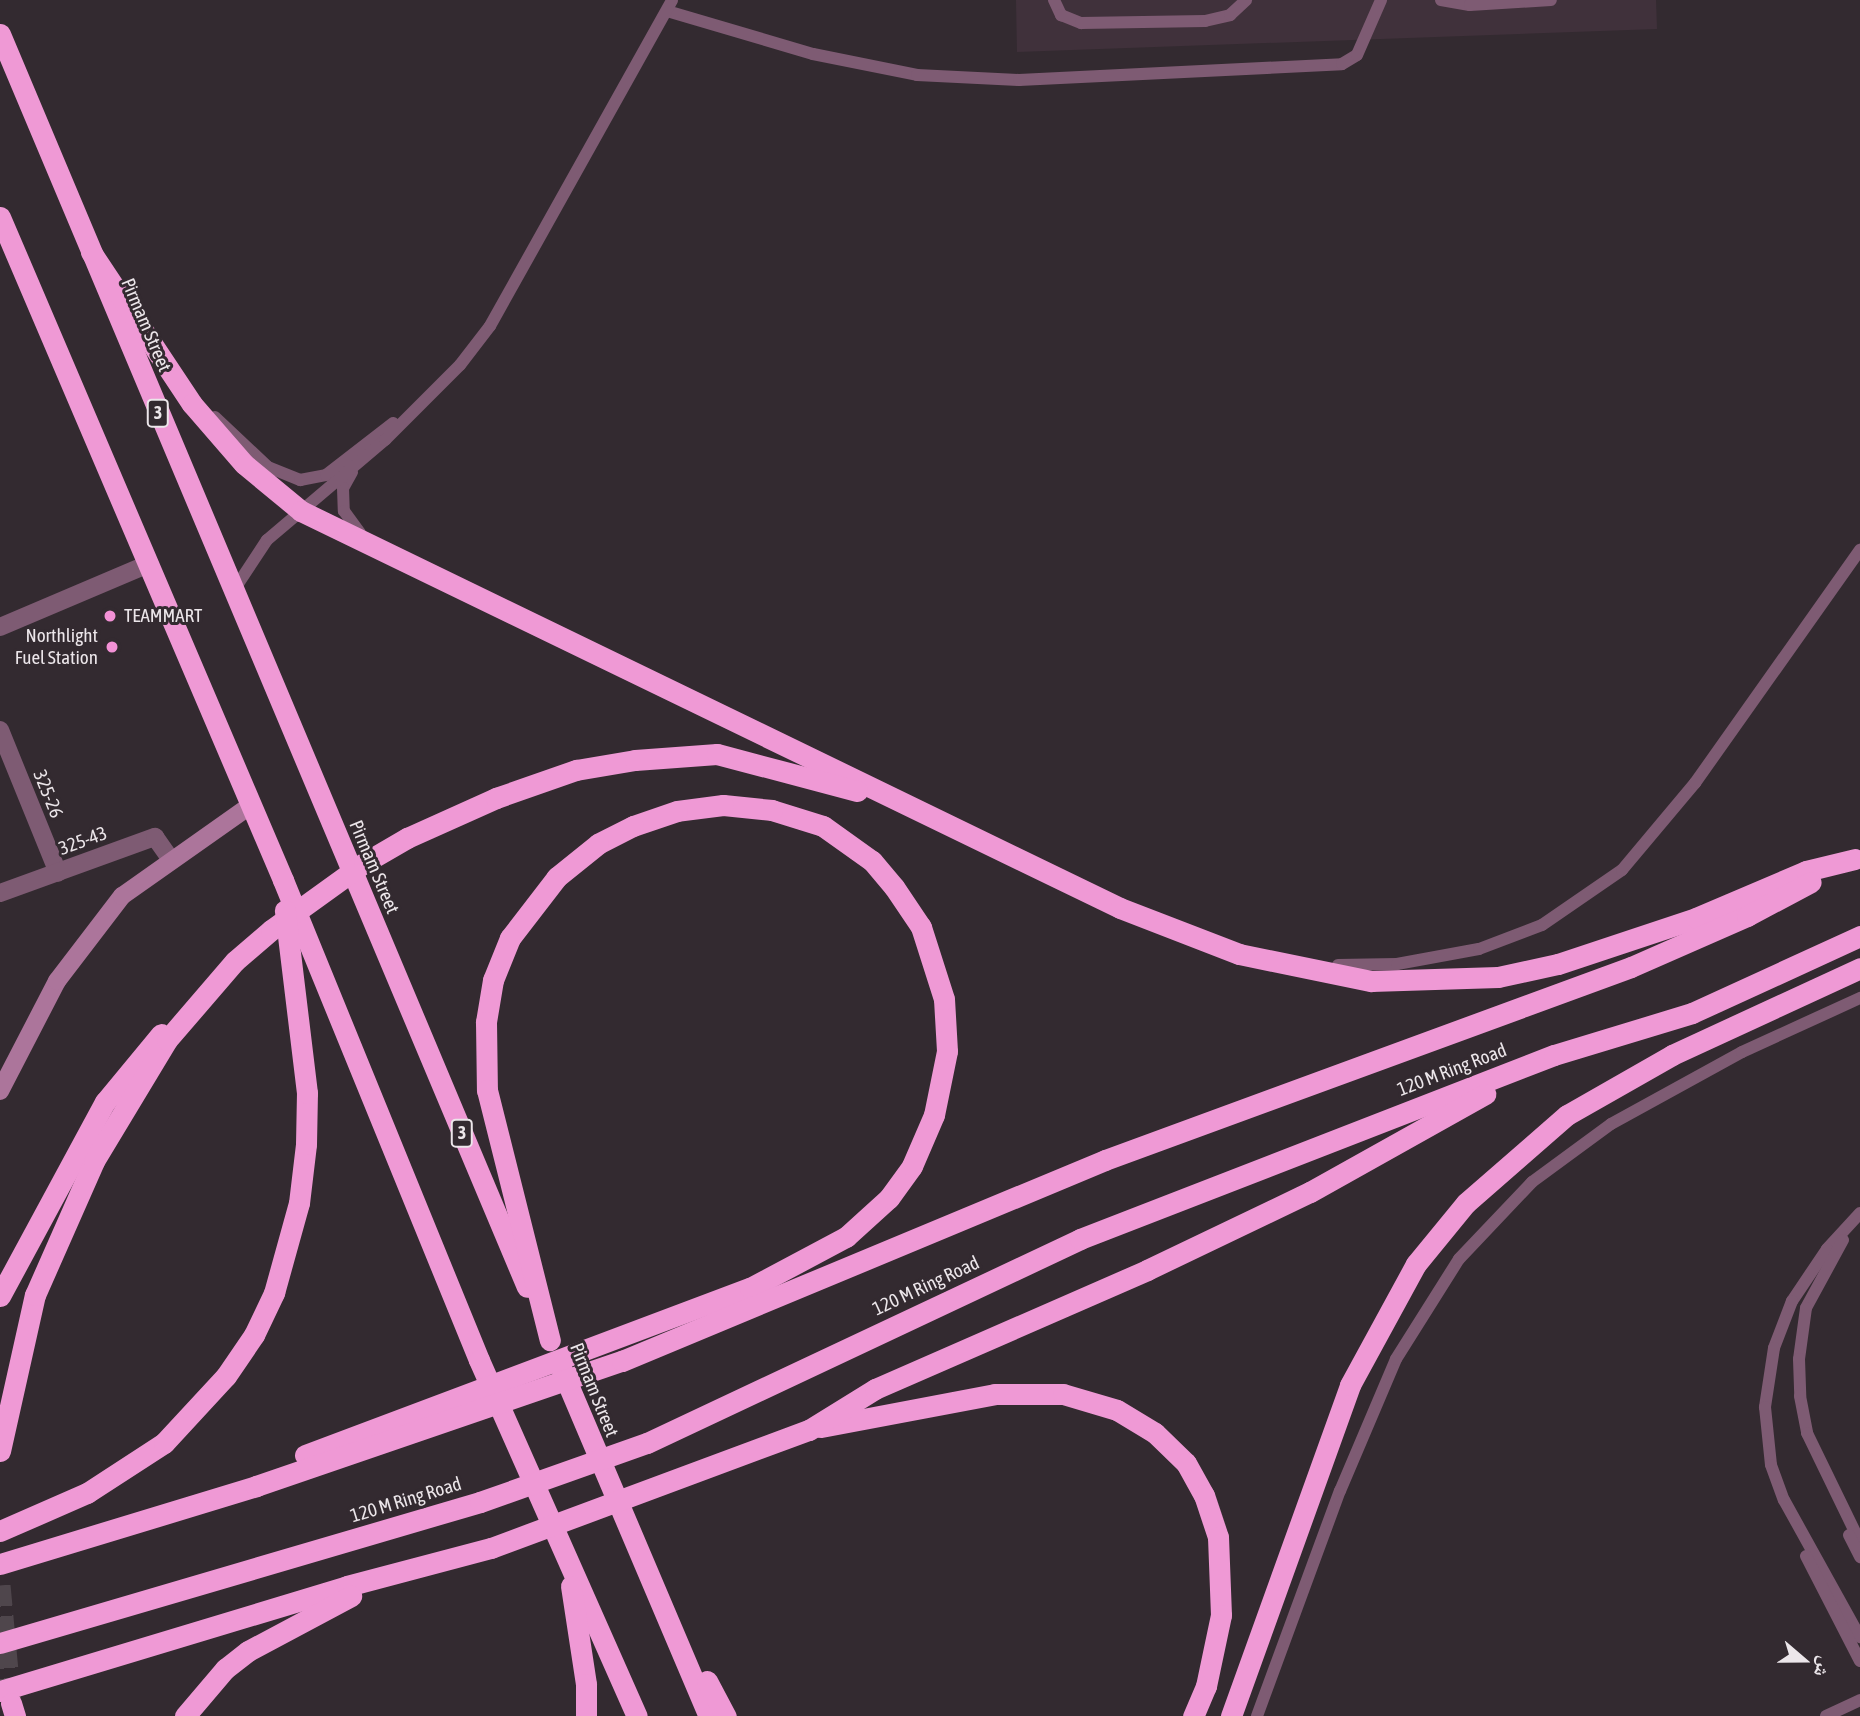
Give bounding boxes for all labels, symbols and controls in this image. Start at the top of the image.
street label: Pirmam Street [116,275,176,375]
road number: 3 [146,398,170,428]
place label: TEAMMART [124,605,202,627]
marker: TEAMMART [102,608,118,624]
place label: Northlight Fuel Station [15,625,98,669]
marker: Northlight Fuel Station [104,639,120,655]
street label: 325-26 [28,767,68,821]
street label: Pirmam Street [344,817,404,917]
street label: 325-43 [56,822,110,860]
street label: 120 M Ring Road [1394,1039,1510,1101]
road number: 3 [450,1118,474,1148]
street label: 120 M Ring Road [869,1251,983,1321]
street label: Pirmam Street [565,1340,623,1440]
street label: 120 M Ring Road [348,1472,464,1528]
north arrow [1769,1625,1839,1695]
text: ش [1810,1654,1838,1680]

